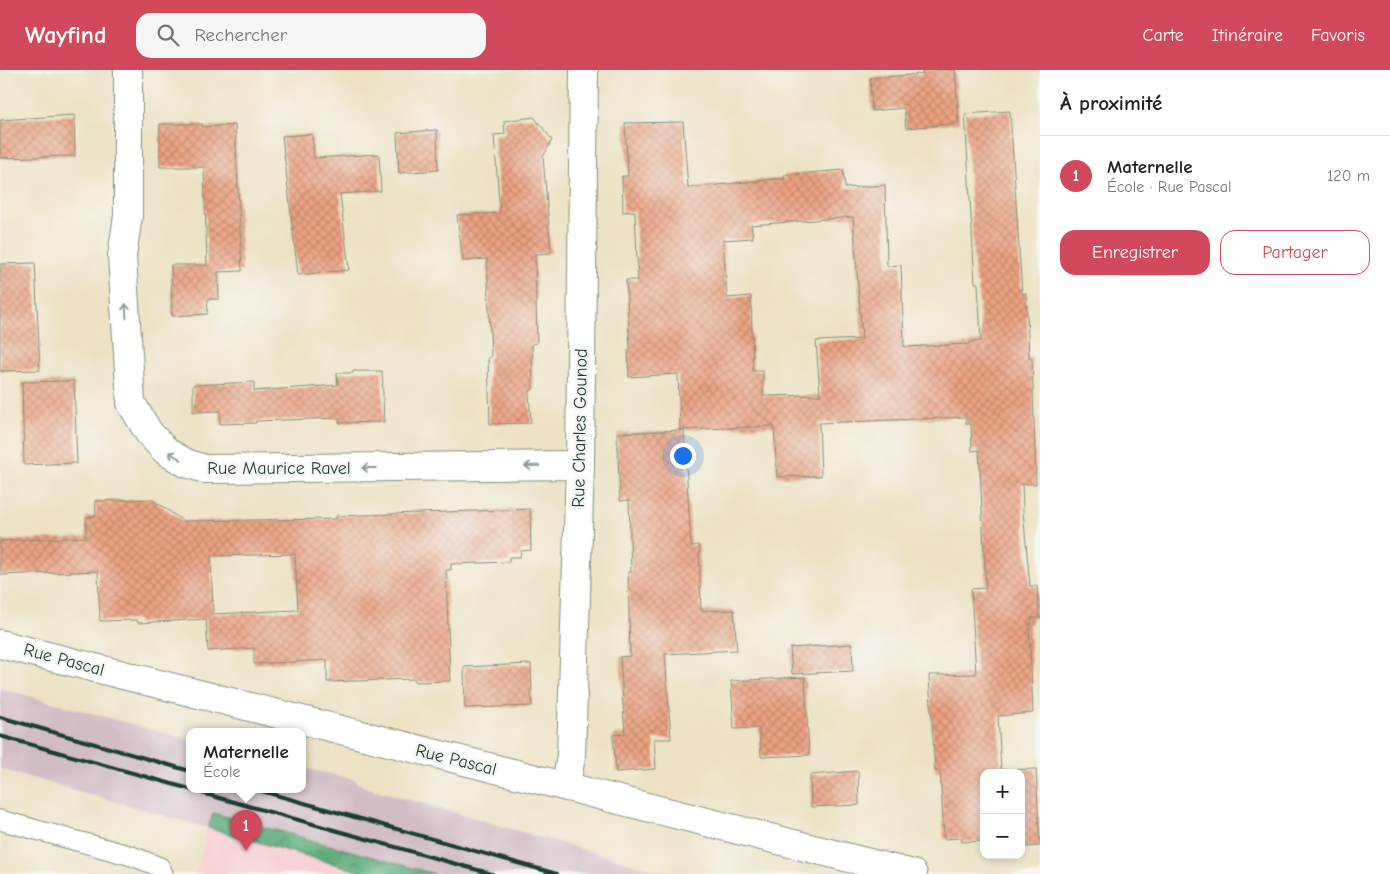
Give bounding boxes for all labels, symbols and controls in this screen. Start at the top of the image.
search box [136,13,486,58]
text: Wayfind [25,21,106,49]
icon: search [154,21,182,49]
text: Rechercher [194,24,287,46]
text: Carte [1143,25,1184,46]
text: Itinéraire [1212,25,1283,46]
text: Favoris [1311,25,1365,46]
text: À proximité [1060,91,1162,115]
text: Maternelle [1107,156,1193,178]
text: 1 [1073,167,1079,185]
text: 120 m [1327,167,1370,185]
text: École · Rue Pascal [1107,178,1232,196]
button: Enregistrer [1060,230,1210,275]
button: Partager [1220,230,1370,275]
one-way arrow [121,303,130,319]
street label: Rue Charles Gounod [568,348,592,508]
your location [670,443,696,469]
one-way arrow [168,451,182,461]
street label: Rue Maurice Ravel [207,458,351,479]
one-way arrow [524,461,540,471]
one-way arrow [361,463,378,473]
street label: Rue Pascal [21,639,107,681]
popup [186,728,306,793]
street label: Rue Pascal [413,740,499,780]
text: Maternelle [203,741,289,763]
text: École [203,763,241,781]
map controls [980,769,1025,859]
button: + [980,769,1025,814]
pin: 1 [230,810,262,851]
button: − [980,814,1025,859]

